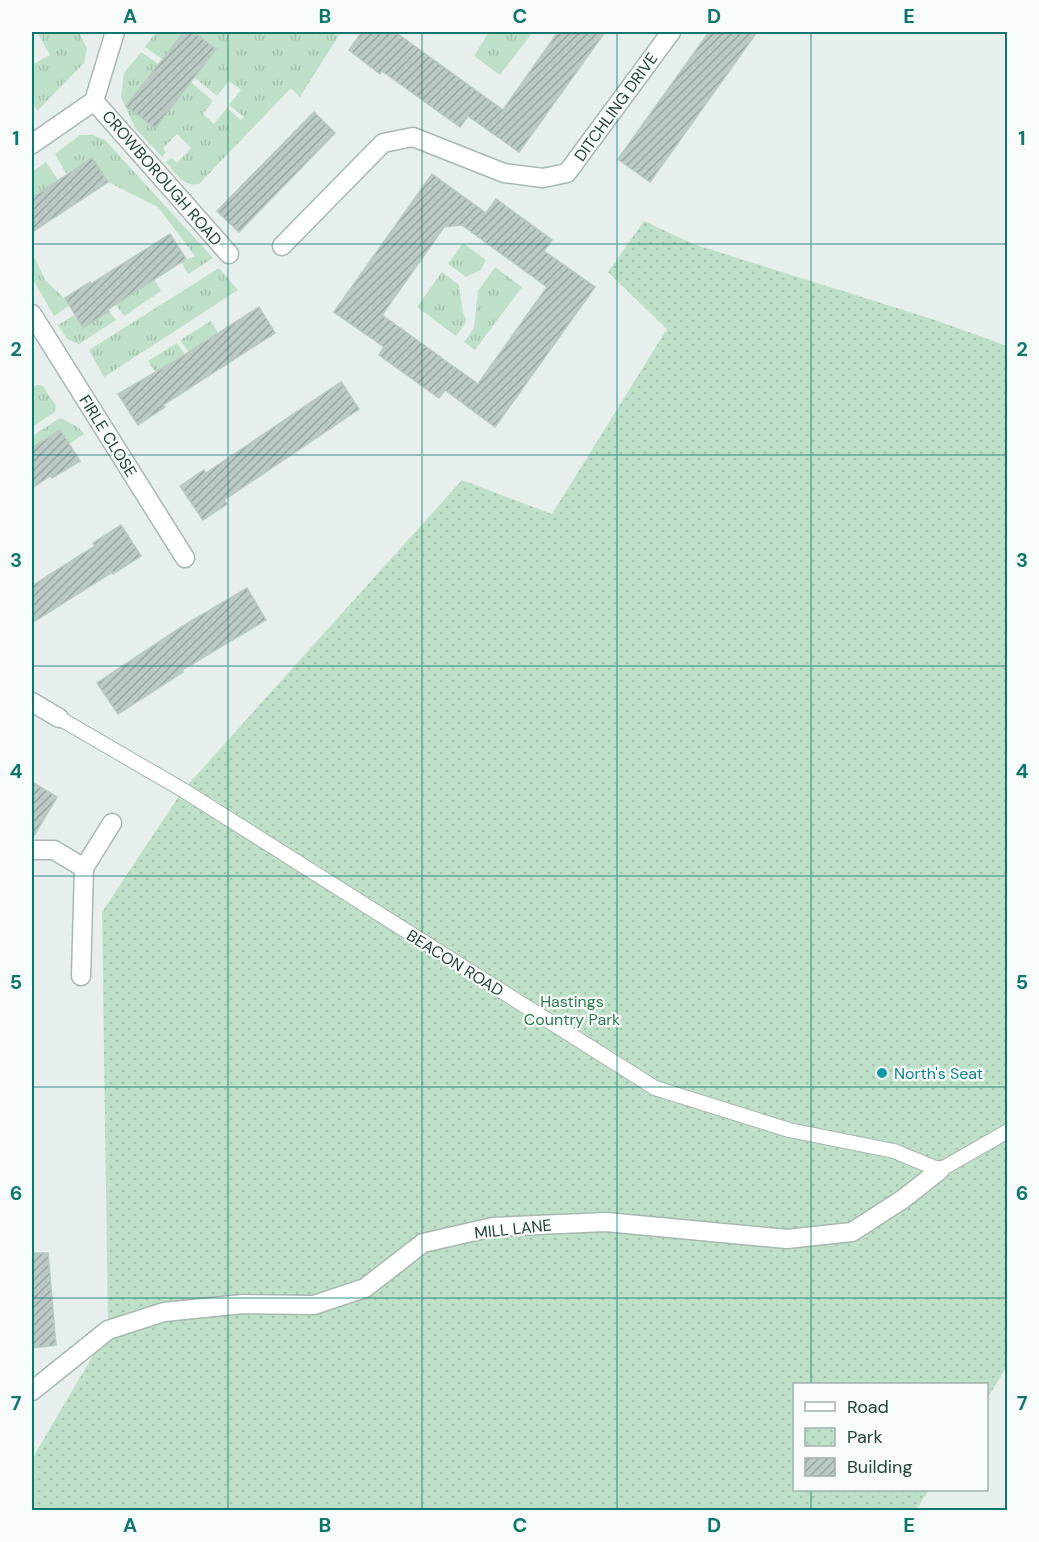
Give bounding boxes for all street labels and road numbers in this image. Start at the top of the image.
street label: DITCHLING DRIVE [570,49,662,165]
street label: CROWBOROUGH ROAD [97,106,227,250]
street label: FIRLE CLOSE [74,391,142,481]
street label: BEACON ROAD [403,925,507,1001]
street label: MILL LANE [473,1215,553,1243]

